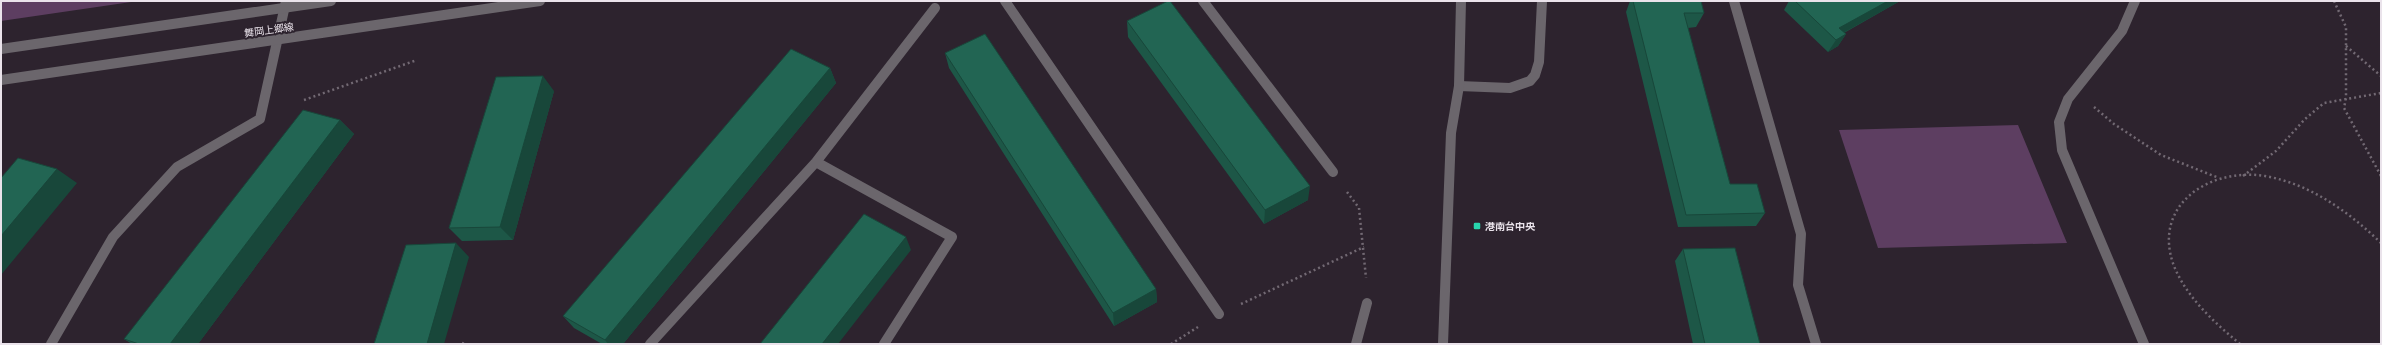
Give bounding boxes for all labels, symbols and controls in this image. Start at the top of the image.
street label: 舞岡上郷線 [243,20,295,40]
place label: 港南台中央 [1485,220,1536,233]
marker: 港南台中央 [1472,221,1482,231]

